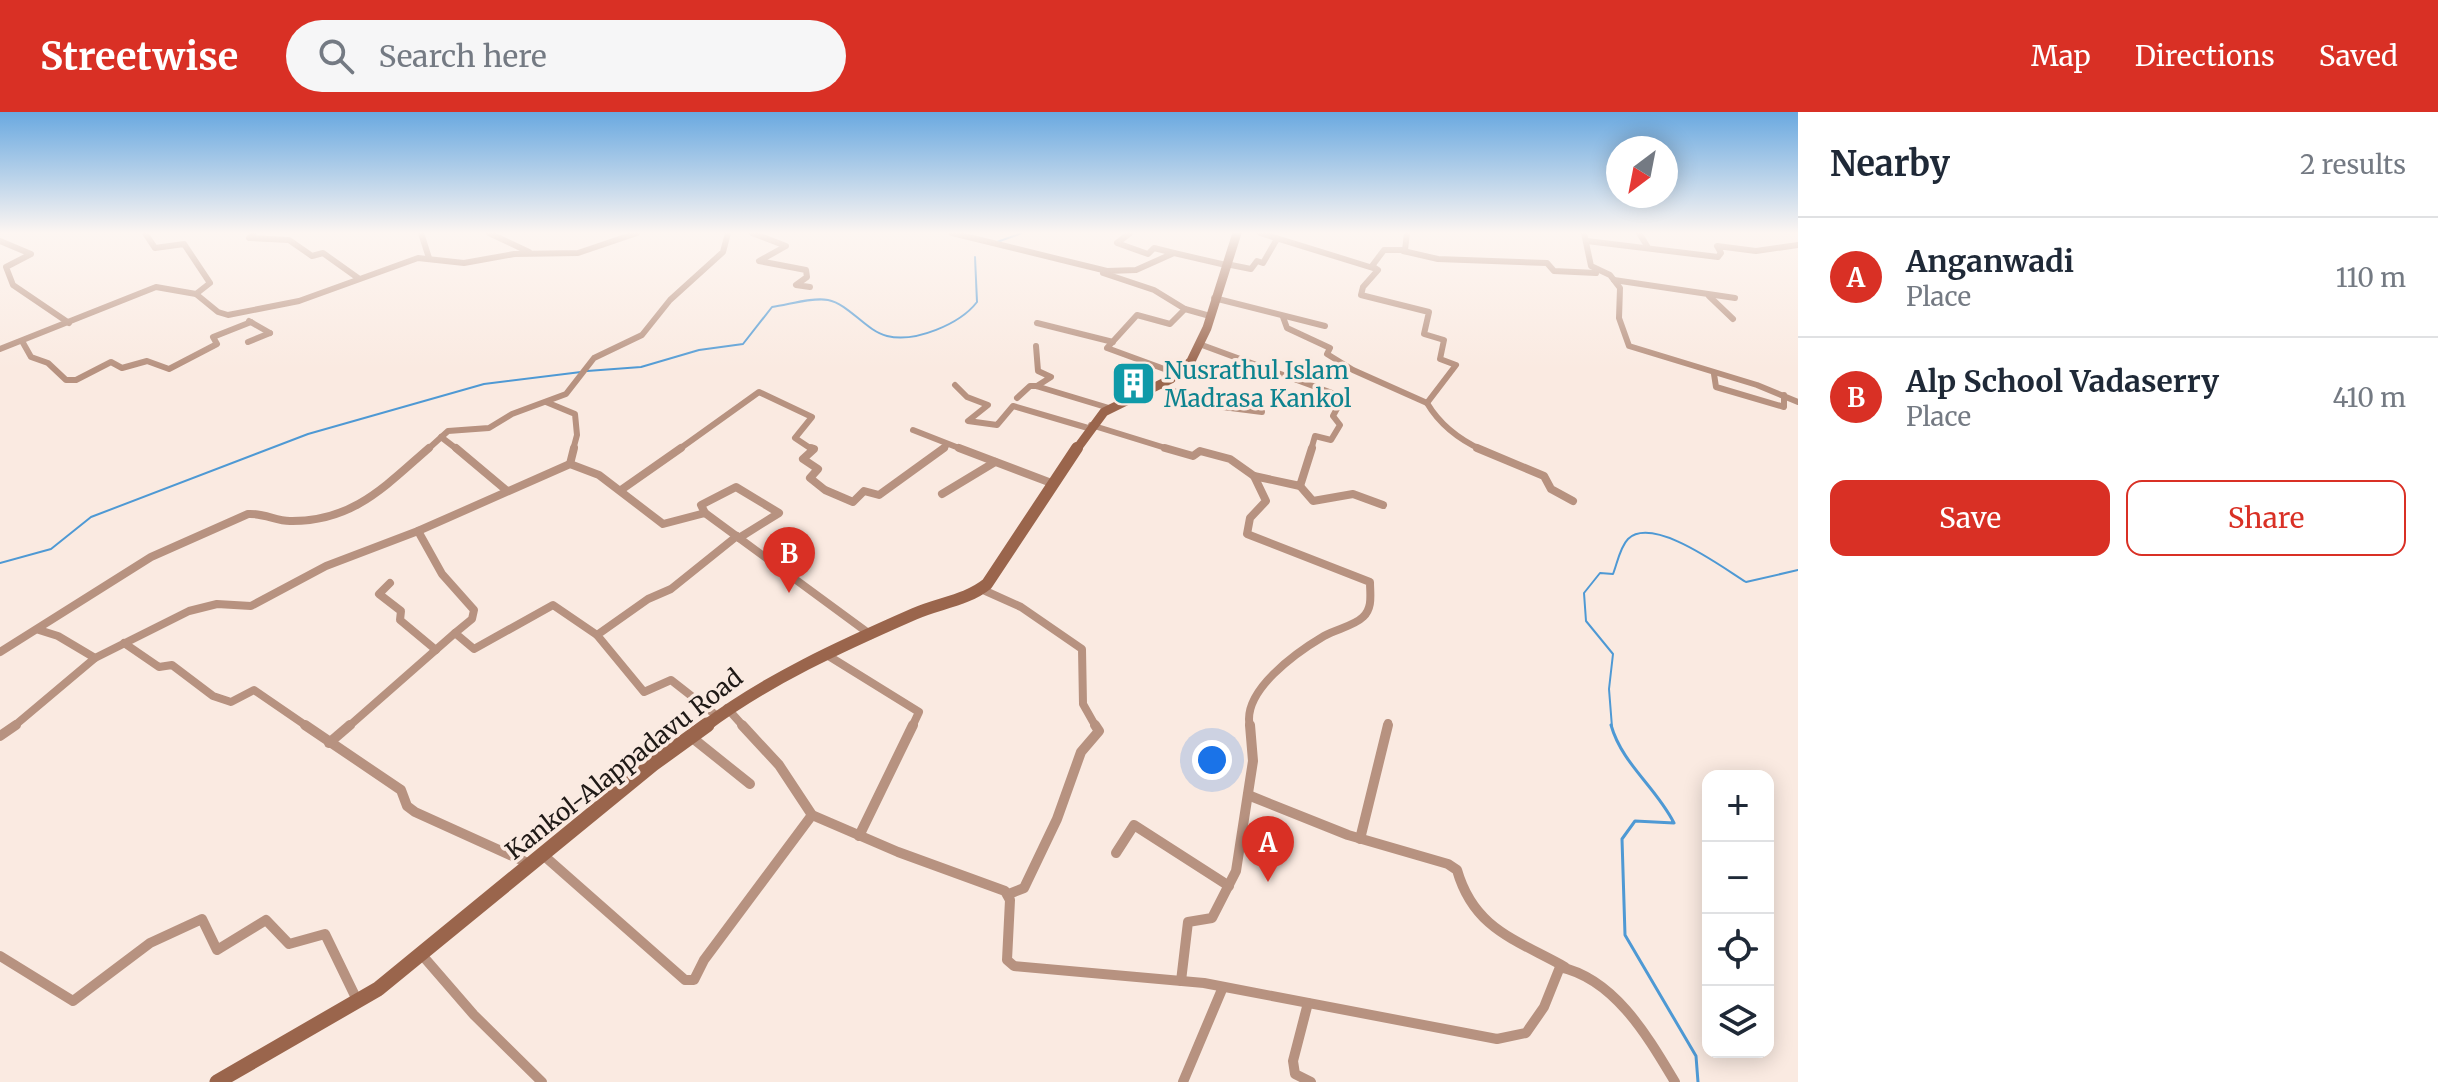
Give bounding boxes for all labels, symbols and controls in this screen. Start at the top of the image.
search box [286,20,846,92]
text: Streetwise [40,33,238,80]
icon: search [314,34,358,78]
text: Search here [378,37,547,75]
text: Map [2031,38,2091,74]
text: Directions [2135,38,2275,74]
text: Saved [2319,38,2398,74]
north arrow [1606,136,1678,208]
text: Nearby [1830,143,1950,185]
text: 2 results [2300,148,2406,181]
text: Anganwadi [1906,242,2074,280]
text: A [1847,261,1865,294]
text: 110 m [2336,261,2406,294]
text: Place [1906,280,1971,313]
place label: Nusrathul Islam Madrasa Kankol [1164,355,1351,414]
building icon: Nusrathul Islam Madrasa Kankol [1109,360,1157,408]
text: Alp School Vadaserry [1906,362,2219,400]
text: B [1847,381,1865,414]
text: 410 m [2332,381,2406,414]
text: Place [1906,400,1971,433]
button: Save [1830,480,2110,556]
button: Share [2126,480,2406,556]
pin: B [763,527,815,593]
street label: Kankol-Alappadavu Road [499,662,749,866]
your location [1192,740,1232,780]
map controls [1702,770,1774,1058]
button: + [1702,770,1774,842]
pin: A [1242,816,1294,882]
button: − [1702,842,1774,914]
button: locate [1702,914,1774,986]
button: layers [1702,986,1774,1058]

